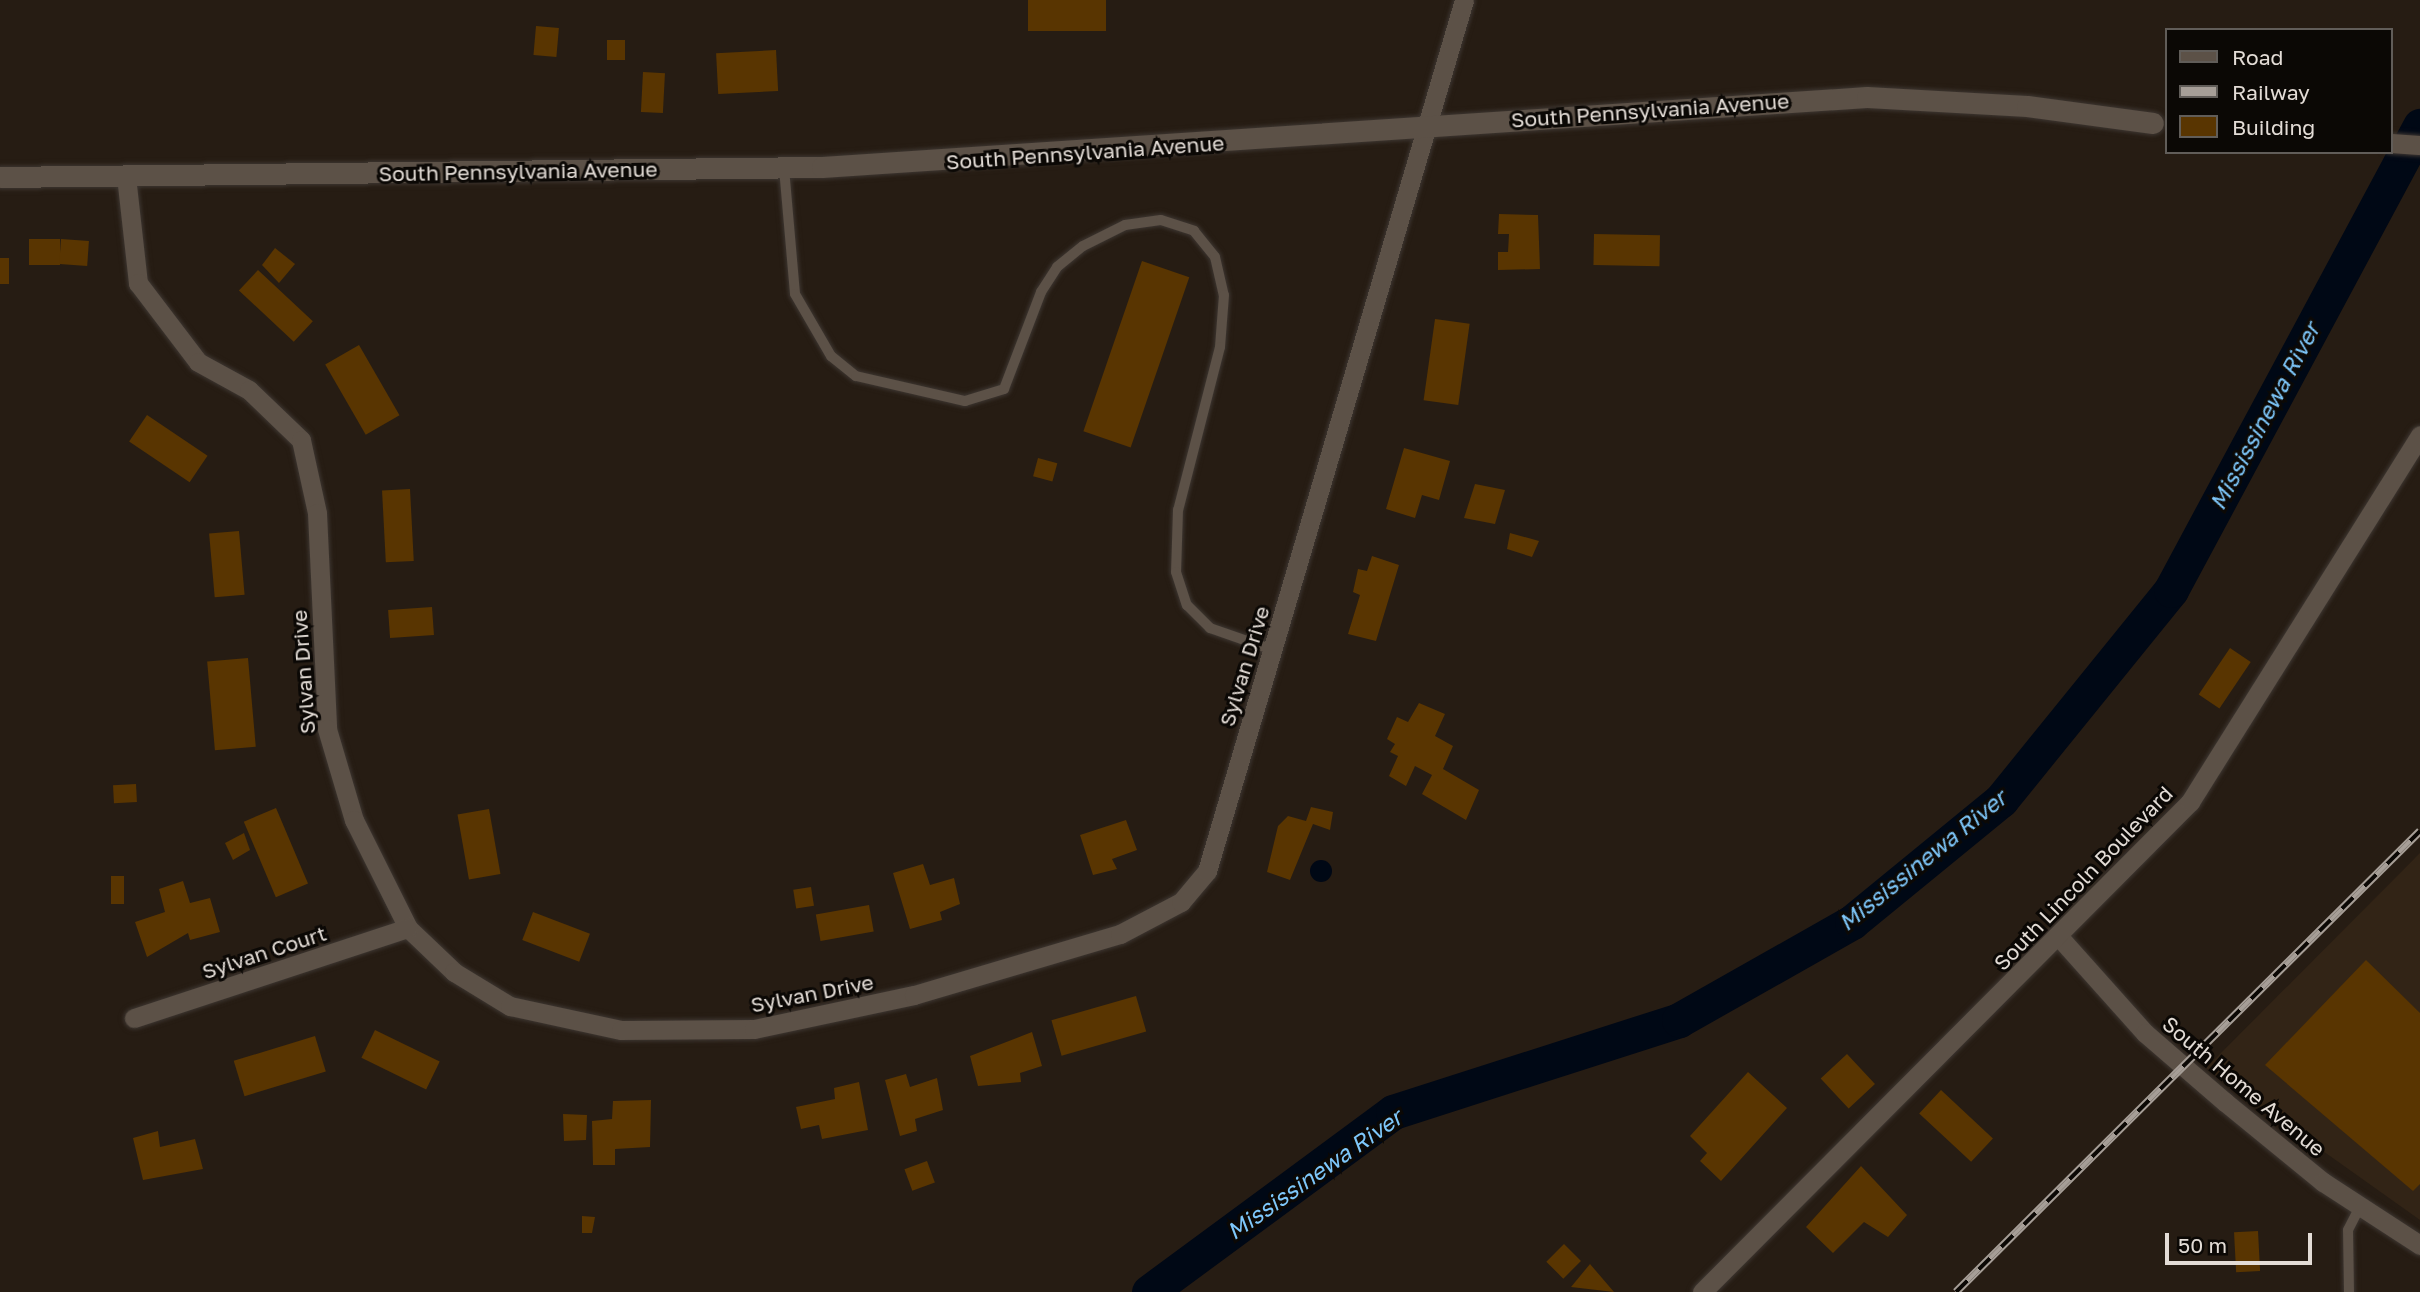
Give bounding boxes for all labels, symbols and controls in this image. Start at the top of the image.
legend [2164,28,2392,154]
text: Road [2232,44,2283,70]
text: Railway [2232,79,2310,105]
street label: South Pennsylvania Avenue [1510,88,1790,132]
text: Building [2232,114,2315,140]
street label: South Pennsylvania Avenue [945,130,1225,174]
street label: South Pennsylvania Avenue [378,156,658,186]
water label: Mississinewa River [2203,318,2325,514]
street label: Sylvan Drive [1214,603,1274,729]
street label: Sylvan Drive [286,609,320,735]
street label: South Lincoln Boulevard [1988,781,2178,975]
water label: Mississinewa River [1833,784,2011,936]
street label: Sylvan Court [199,920,329,984]
street label: Sylvan Drive [748,969,876,1017]
street label: South Home Avenue [2158,1011,2330,1161]
water label: Mississinewa River [1221,1103,1407,1245]
scale bar [2168,1218,2315,1262]
text: 50 m [2178,1232,2227,1258]

